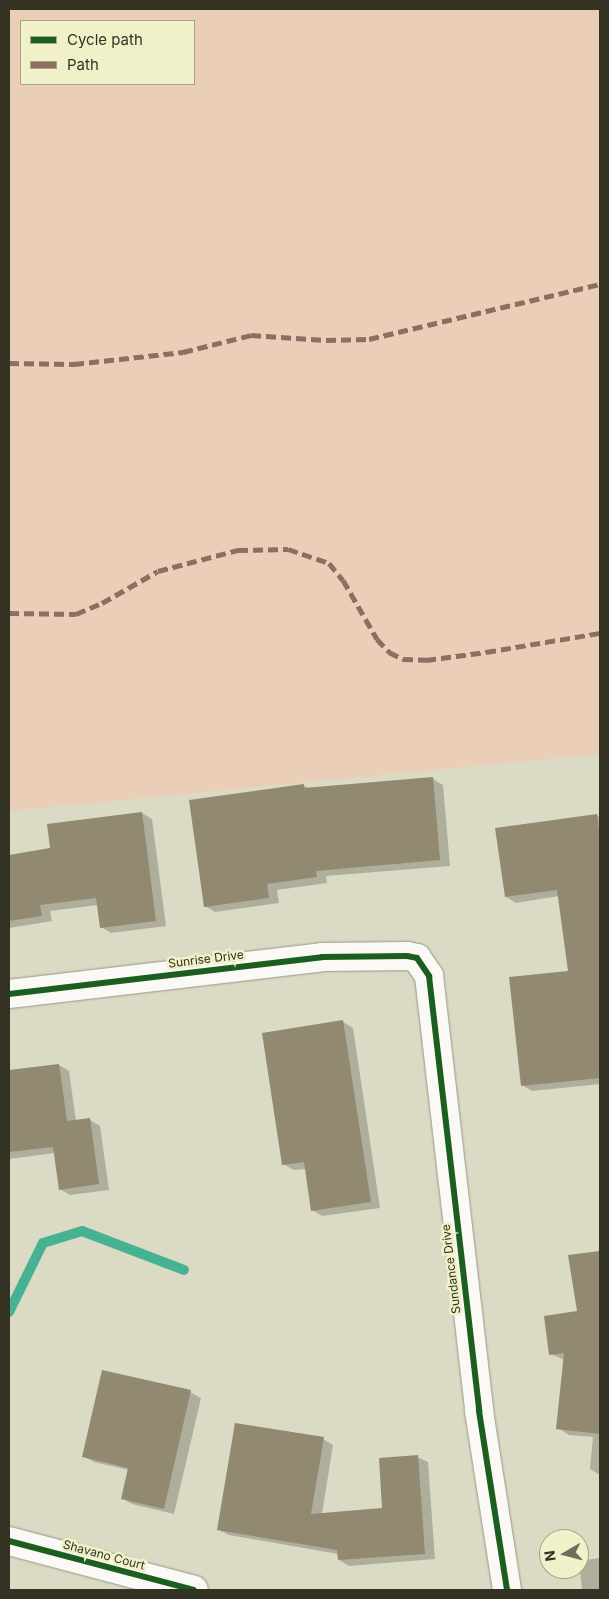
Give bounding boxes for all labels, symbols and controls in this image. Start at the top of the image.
legend [20,20,195,85]
text: Cycle path [67,30,143,49]
text: Path [67,55,99,74]
street label: Sunrise Drive [167,947,245,971]
street label: Sundance Drive [438,1223,464,1315]
north arrow [539,1529,589,1579]
street label: Shavano Court [62,1537,146,1573]
text: N [540,1550,559,1562]

